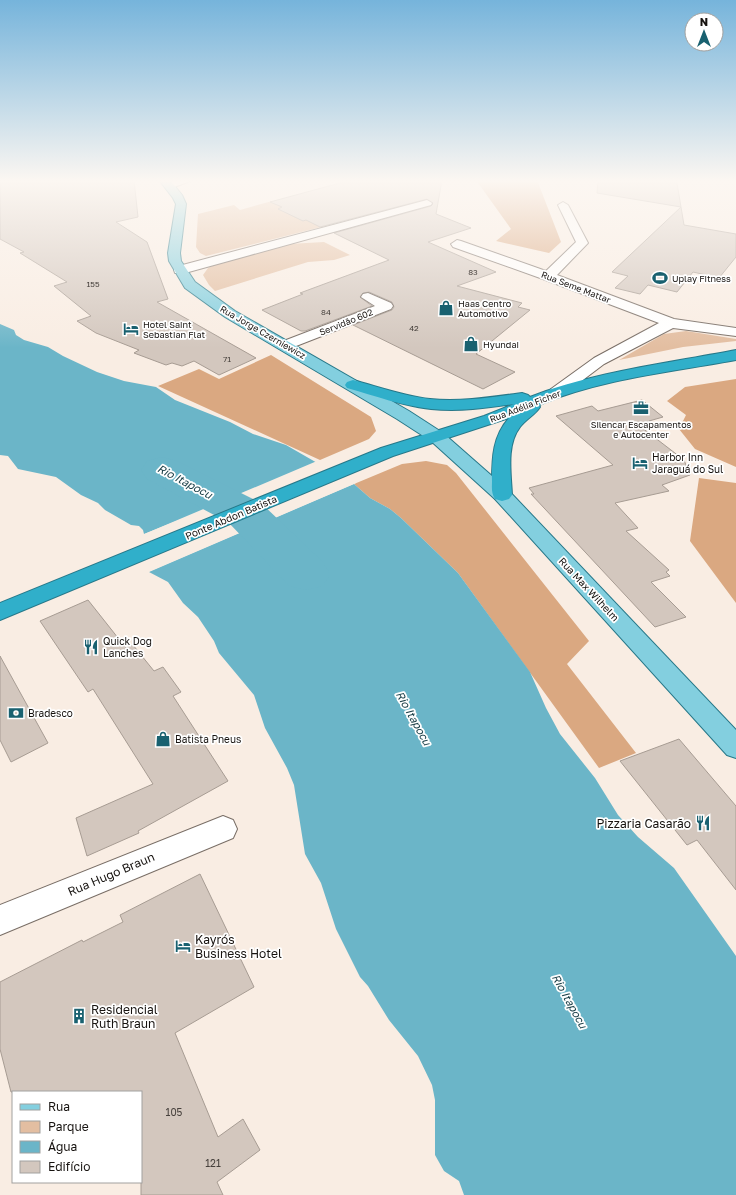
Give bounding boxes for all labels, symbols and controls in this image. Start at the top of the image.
north arrow [684,12,724,52]
text: N [700,15,708,28]
house number: 83 [468,267,478,277]
street label: Rua Seme Mattar [540,269,613,305]
sports icon: Uplay Fitness [651,269,669,287]
place label: Uplay Fitness [672,273,731,284]
house number: 155 [86,279,100,289]
place label: Haas Centro Automotivo [458,298,511,319]
shop icon: Haas Centro Automotivo [437,299,455,317]
street label: Rua Jorge Czerniewicz [218,303,308,361]
street label: Servidão 602 [318,306,374,338]
house number: 84 [321,307,331,317]
place label: Hotel Saint Sebastian Flat [143,319,205,340]
hotel icon: Hotel Saint Sebastian Flat [122,320,140,338]
house number: 42 [409,323,419,333]
shop icon: Hyundai [462,335,480,353]
place label: Hyundai [483,339,519,350]
house number: 71 [223,354,231,364]
street label: Rua Adélia Ficher [488,387,562,425]
office icon: Silencar Escapamentos e Autocenter [632,399,650,417]
place label: Silencar Escapamentos e Autocenter [591,419,692,440]
place label: Harbor Inn Jaraguá do Sul [652,451,723,475]
hotel icon: Harbor Inn Jaraguá do Sul [631,454,649,472]
water label: Rio Itapocu [155,461,216,502]
street label: Ponte Abdon Batista [183,492,279,542]
street label: Rua Max Wilhelm [556,555,622,623]
place label: Quick Dog Lanches [103,635,152,659]
restaurant icon: Quick Dog Lanches [82,638,100,656]
water label: Rio Itapocu [393,689,435,749]
bank icon: Bradesco [7,704,25,722]
place label: Bradesco [28,707,73,719]
shop icon: Batista Pneus [154,730,172,748]
place label: Batista Pneus [175,733,241,745]
restaurant icon: Pizzaria Casarão [694,814,712,832]
place label: Pizzaria Casarão [596,816,691,831]
street label: Rua Hugo Braun [65,849,157,899]
place label: Kayrós Business Hotel [195,932,282,961]
hotel icon: Kayrós Business Hotel [174,937,192,955]
water label: Rio Itapocu [549,972,591,1032]
place label: Residencial Ruth Braun [91,1002,158,1031]
building icon: Residencial Ruth Braun [70,1007,88,1025]
legend [12,1091,142,1183]
text: Rua [48,1099,70,1114]
house number: 105 [166,1106,183,1118]
text: Parque [48,1119,89,1134]
text: Água [48,1139,77,1154]
house number: 121 [205,1157,221,1169]
text: Edifício [48,1159,90,1174]

